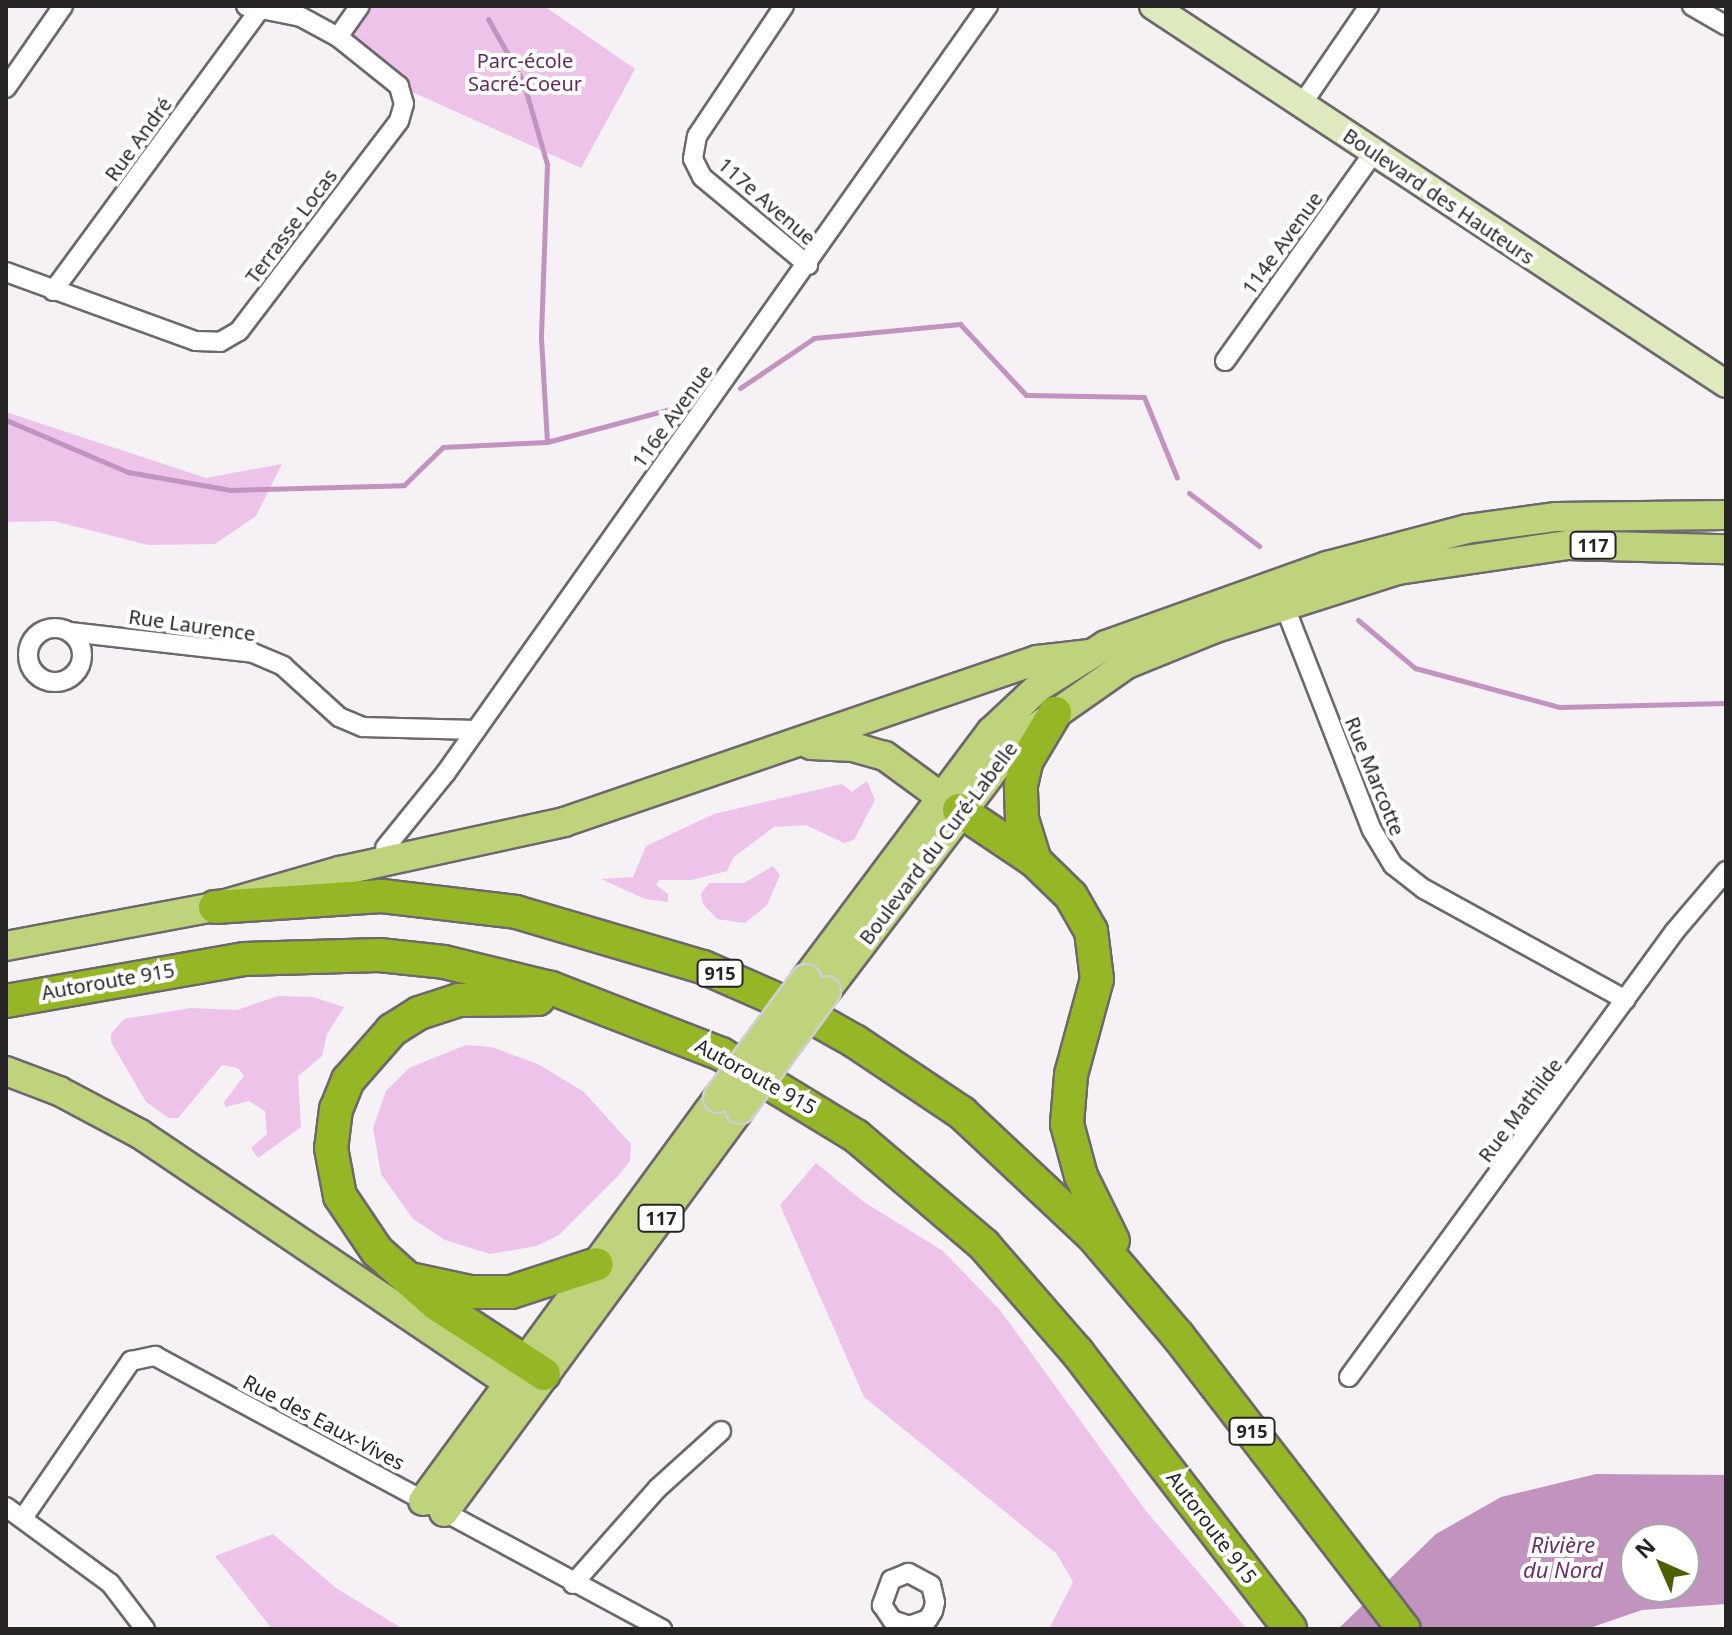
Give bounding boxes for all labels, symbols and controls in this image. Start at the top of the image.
park label: Parc-école Sacré-Coeur [468,48,582,95]
street label: Rue André [100,92,176,186]
street label: Boulevard des Hauteurs [1339,123,1539,269]
street label: 117e Avenue [713,152,821,250]
street label: Terrasse Locas [240,164,342,288]
street label: 114e Avenue [1237,187,1327,299]
street label: 116e Avenue [627,360,717,472]
road number: 117 [1569,531,1617,559]
street label: Rue Laurence [127,604,257,646]
street label: Rue Marcotte [1340,713,1410,839]
street label: Boulevard du Curé-Labelle [854,737,1022,949]
street label: Autoroute 915 [40,957,176,1005]
road number: 915 [696,959,744,987]
street label: Autoroute 915 [691,1033,821,1119]
street label: Rue Mathilde [1473,1053,1567,1167]
road number: 117 [637,1204,685,1232]
street label: Rue des Eaux-Vives [239,1369,409,1475]
road number: 915 [1228,1417,1276,1445]
street label: Autoroute 915 [1162,1466,1262,1588]
north arrow [1620,1523,1700,1603]
water label: Rivière du Nord [1523,1531,1603,1582]
text: N [1628,1531,1661,1564]

